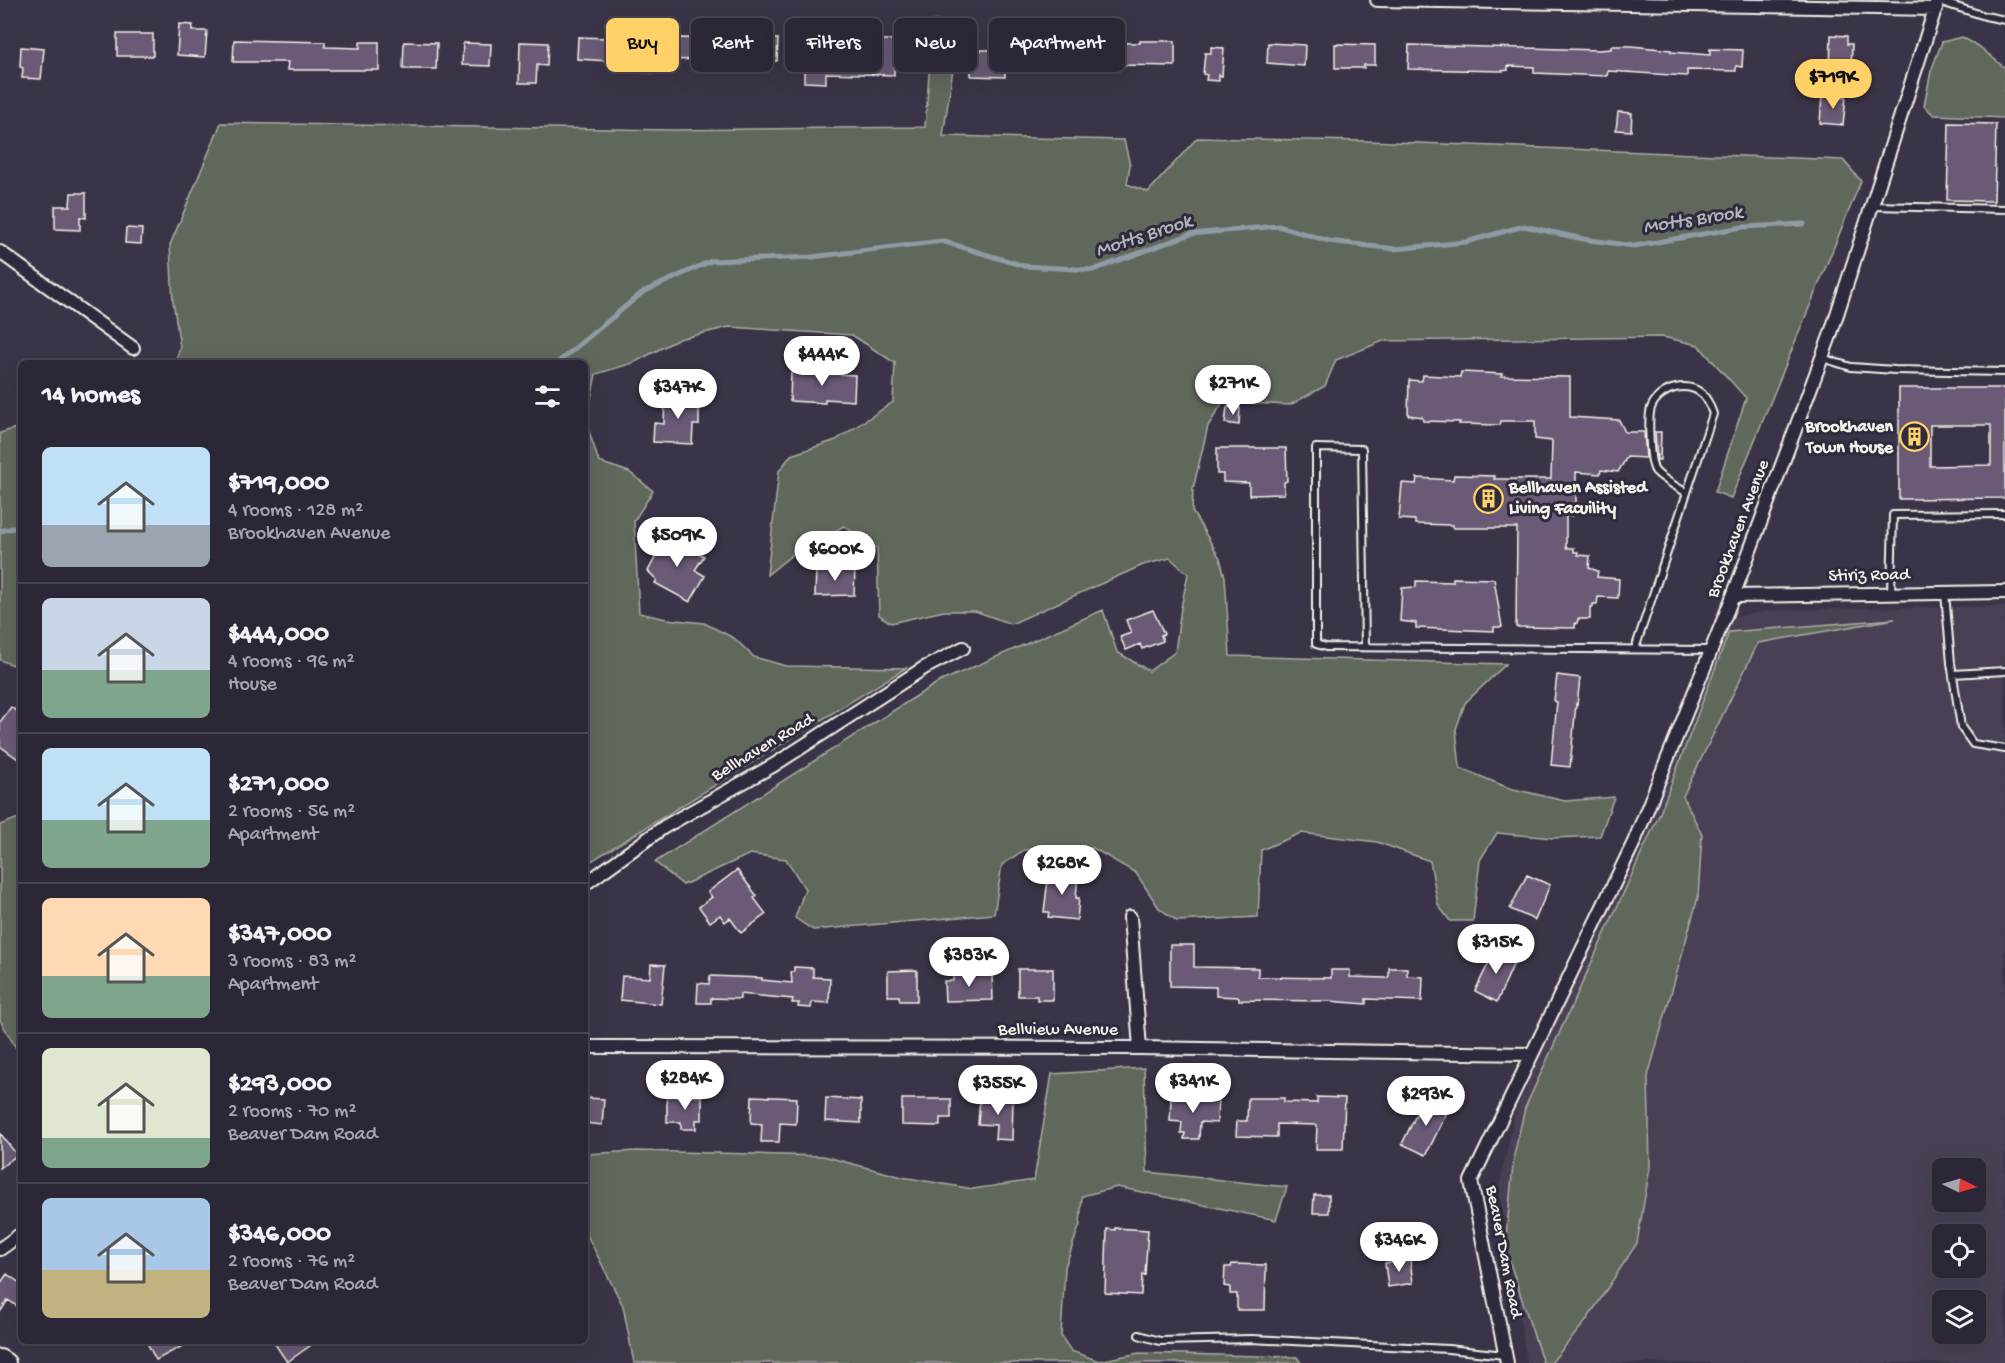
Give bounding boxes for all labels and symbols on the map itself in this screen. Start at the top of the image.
pin: $719K [1791,59,1875,110]
water label: Motts Brook [1642,202,1746,240]
water label: Motts Brook [1093,210,1197,263]
pin: $444K [780,336,864,387]
pin: $271K [1191,365,1275,416]
pin: $347K [636,369,720,420]
place label: Brookhaven Town House [1804,417,1894,459]
building icon: Brookhaven Town House [1898,421,1930,453]
street label: Brookhaven Avenue [1703,456,1775,602]
place label: Bellhaven Assisted Living Facuility [1508,478,1649,520]
building icon: Bellhaven Assisted Living Facuility [1472,482,1504,514]
pin: $509K [635,517,719,568]
pin: $600K [793,531,877,582]
street label: Stiriz Road [1828,565,1911,587]
street label: Bellhaven Road [707,709,819,787]
pin: $268K [1020,845,1104,896]
pin: $315K [1454,924,1538,975]
pin: $383K [927,937,1011,988]
street label: Bellview Avenue [997,1020,1119,1041]
pin: $284K [643,1060,727,1111]
pin: $341K [1151,1063,1235,1114]
pin: $355K [956,1065,1040,1116]
pin: $293K [1384,1076,1468,1127]
north arrow [1932,1158,1986,1212]
street label: Beaver Dam Road [1480,1183,1526,1321]
pin: $346K [1357,1222,1441,1273]

